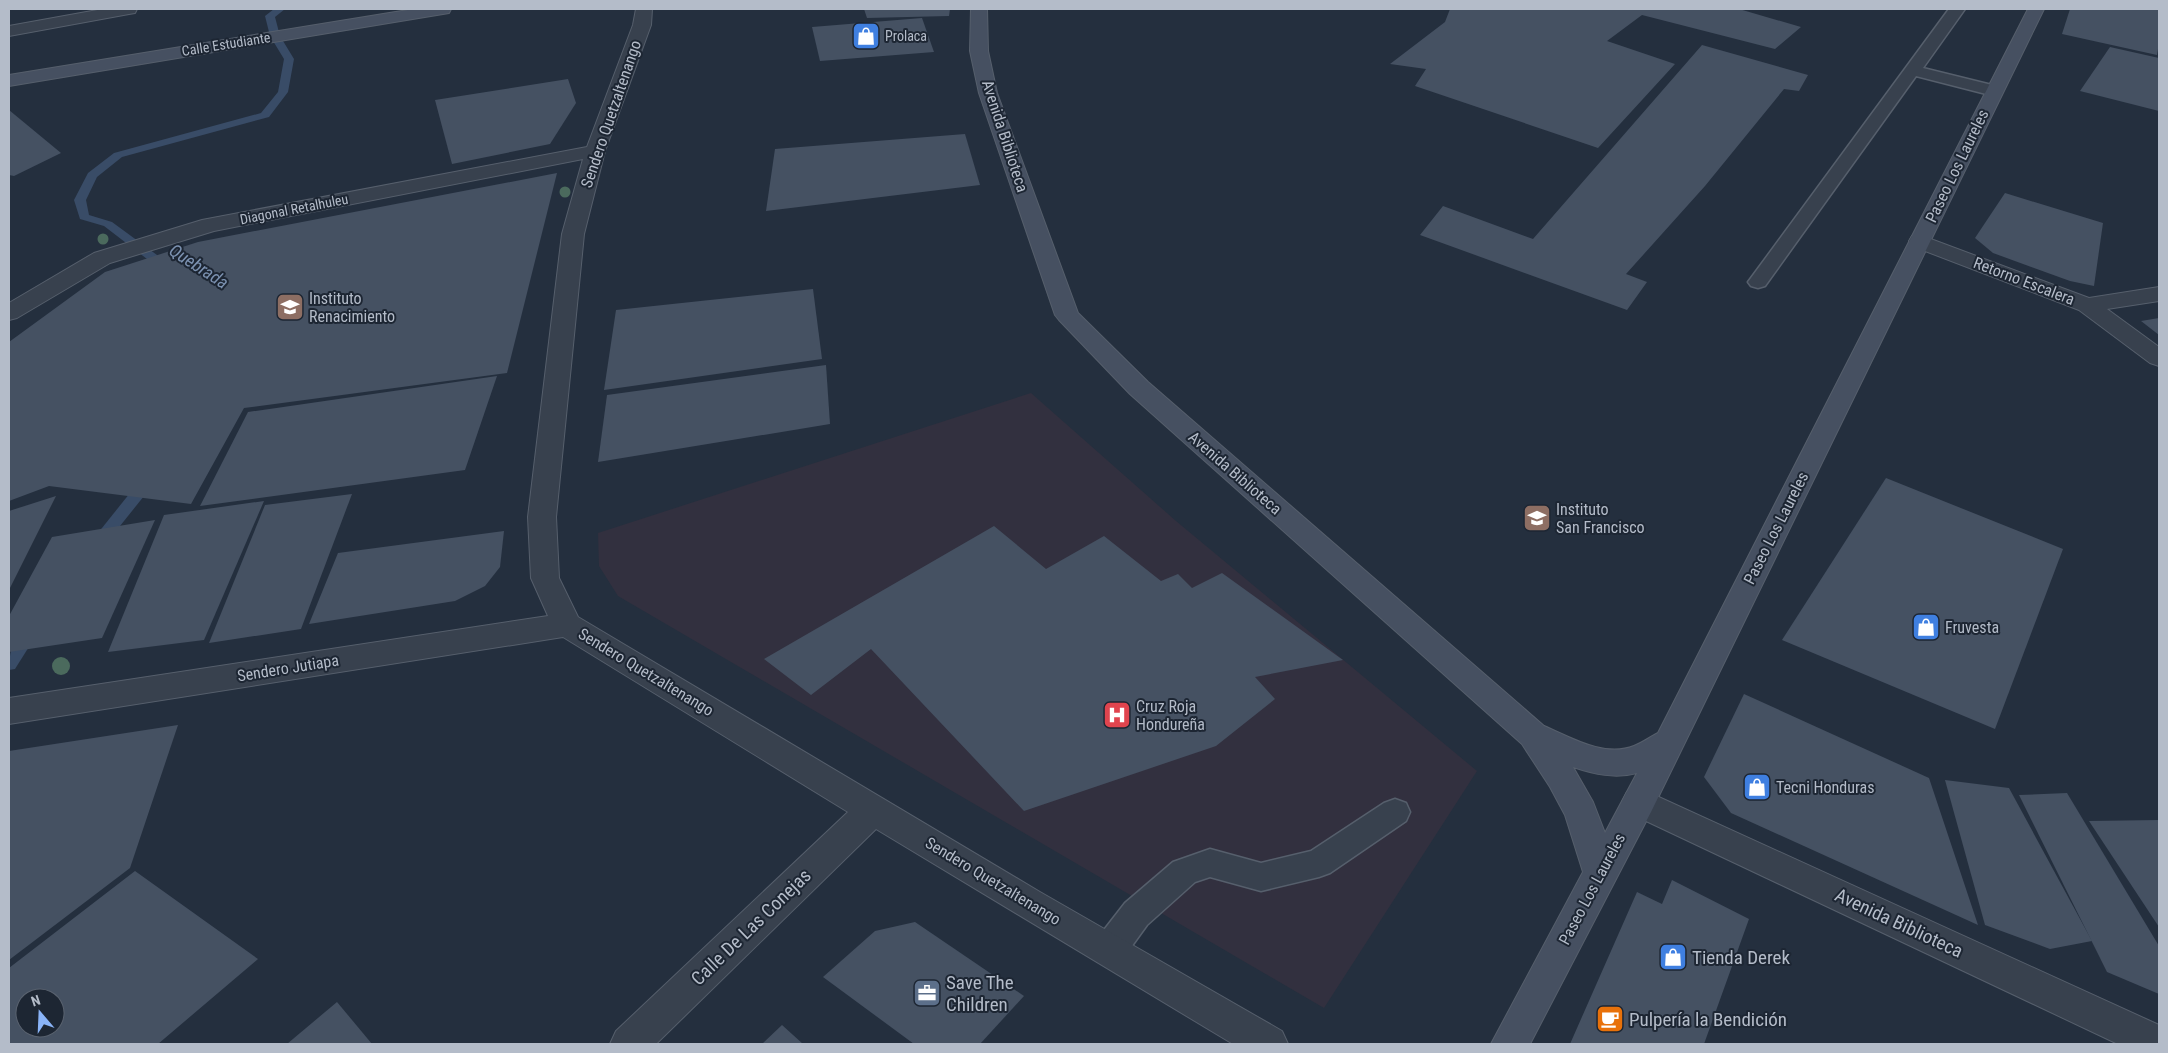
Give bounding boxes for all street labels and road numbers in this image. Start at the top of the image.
street label: Calle Estudiante [181,29,272,59]
street label: Sendero Quetzaltenango [577,38,645,190]
street label: Avenida Biblioteca [978,78,1032,194]
street label: Paseo Los Laureles [1921,106,1993,226]
street label: Diagonal Retalhuleu [239,191,349,227]
street label: Retorno Escalera [1971,253,2077,309]
street label: Avenida Biblioteca [1185,428,1285,518]
street label: Paseo Los Laureles [1740,469,1812,587]
street label: Sendero Quetzaltenango [575,624,717,720]
street label: Sendero Jutiapa [236,651,340,685]
street label: Paseo Los Laureles [1555,830,1629,948]
street label: Sendero Quetzaltenango [922,833,1064,929]
street label: Calle De Las Conejas [686,864,816,990]
street label: Avenida Biblioteca [1831,883,1967,963]

